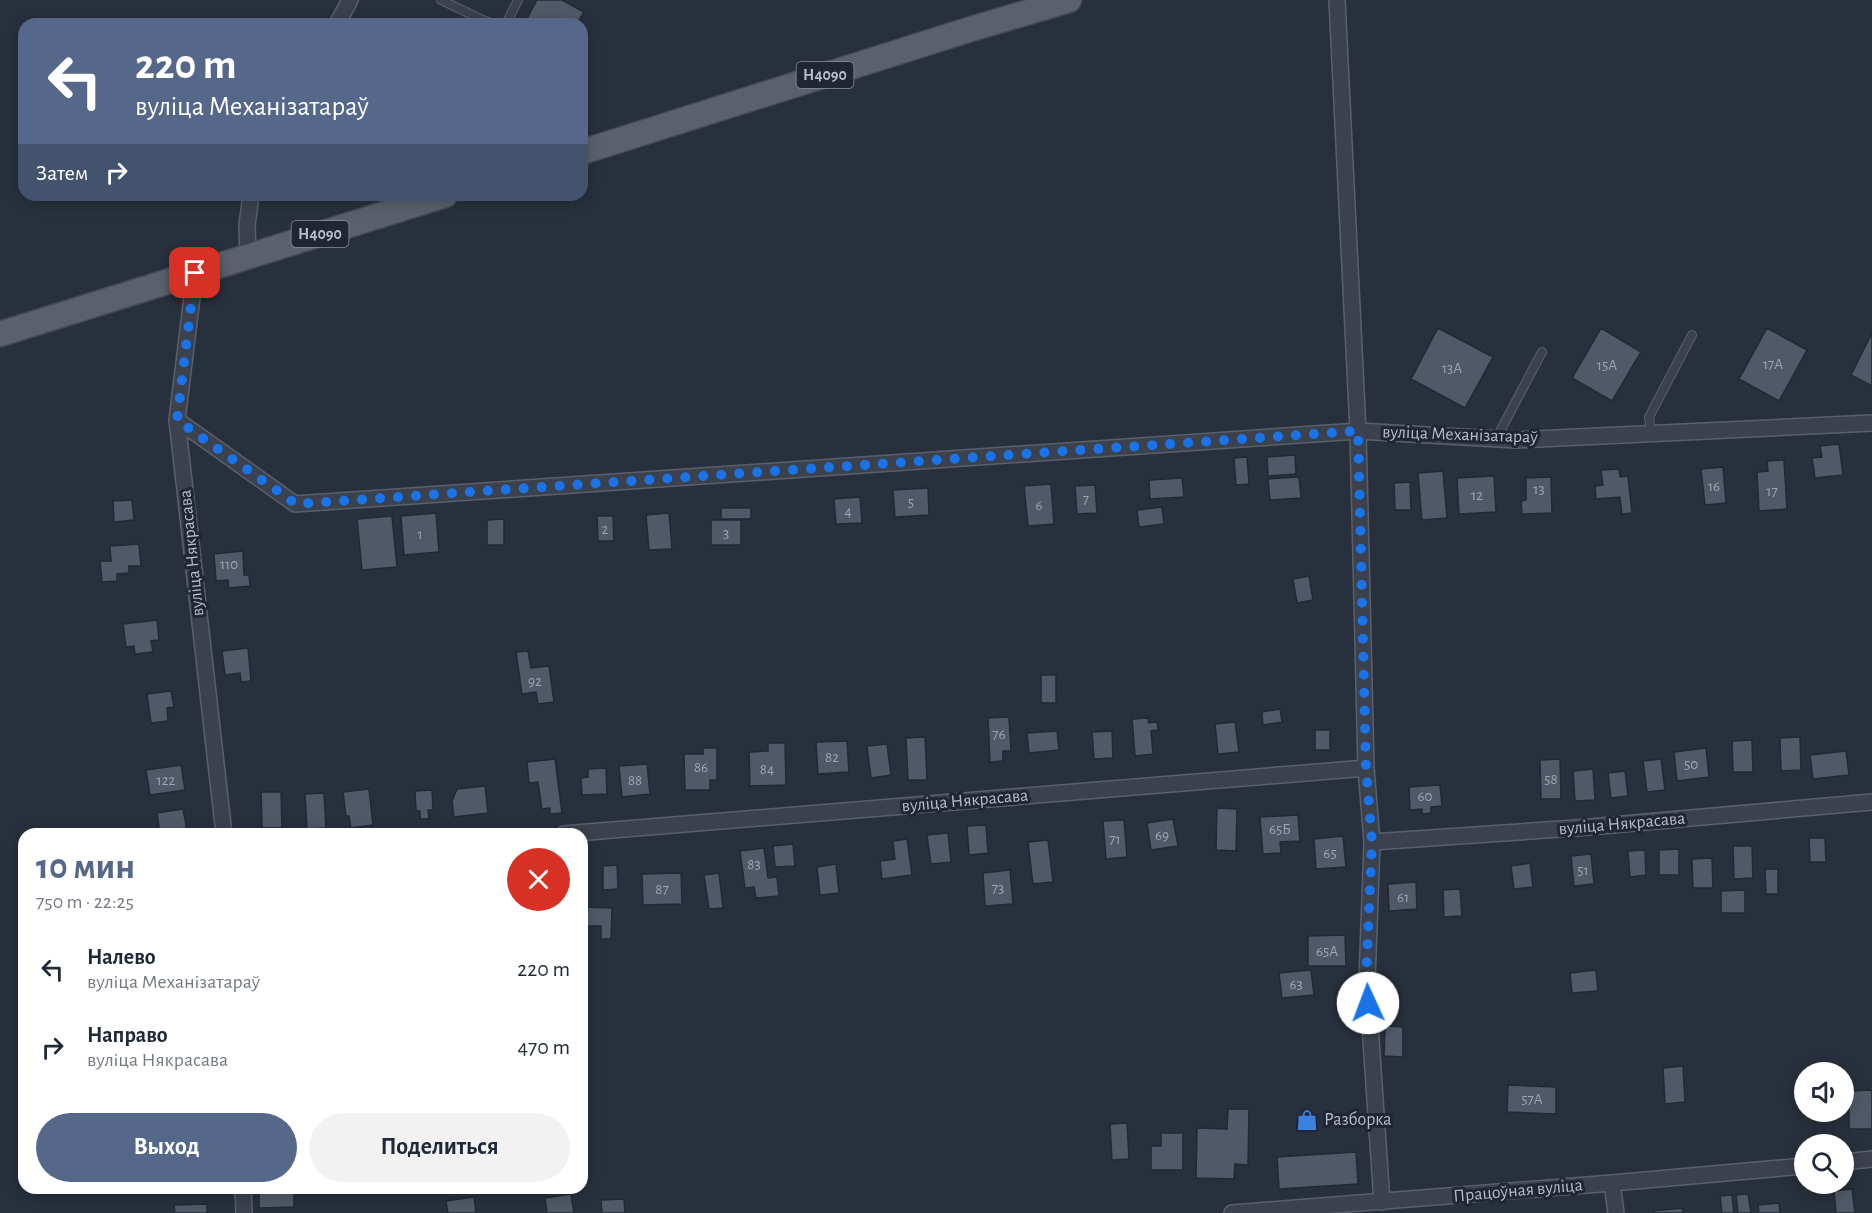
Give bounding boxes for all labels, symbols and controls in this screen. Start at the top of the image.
icon: left [36,42,114,120]
text: 220 m [135,44,237,86]
road number: Н4090 [796,62,854,88]
text: вуліца Механізатараў [135,93,369,120]
icon: right [100,156,133,189]
text: Затем [36,162,88,184]
road number: Н4090 [292,221,348,247]
pin [169,247,220,298]
icon: arrive [178,256,211,289]
house number: 17А [1763,357,1783,372]
house number: 15А [1597,358,1617,373]
house number: 13А [1442,361,1462,376]
street label: вуліца Механізатараў [1382,423,1538,447]
house number: 16 [1708,479,1720,494]
house number: 13 [1533,482,1545,497]
house number: 17 [1766,484,1778,499]
house number: 12 [1471,488,1483,503]
street label: вуліца Някрасава [176,489,208,617]
house number: 7 [1083,492,1089,507]
house number: 5 [908,495,914,510]
house number: 6 [1035,498,1043,513]
house number: 4 [844,504,852,519]
house number: 2 [602,522,609,537]
house number: 3 [723,526,729,541]
house number: 1 [417,527,423,542]
house number: 110 [220,557,238,572]
house number: 92 [528,674,542,689]
house number: 76 [992,727,1006,742]
house number: 82 [825,750,839,765]
house number: 50 [1684,757,1698,772]
house number: 86 [694,760,708,775]
house number: 84 [760,762,774,777]
house number: 58 [1544,772,1558,787]
house number: 122 [157,773,176,788]
house number: 88 [628,773,642,788]
street label: вуліца Някрасава [901,786,1029,816]
house number: 60 [1418,789,1433,804]
street label: вуліца Някрасава [1558,809,1686,839]
house number: 65Б [1269,822,1291,837]
house number: 69 [1155,828,1169,843]
house number: 71 [1109,832,1121,847]
house number: 65 [1323,846,1337,861]
button: close [507,848,570,911]
text: 10 мин [36,849,135,885]
house number: 83 [747,857,761,872]
house number: 51 [1577,863,1589,878]
house number: 73 [992,881,1004,896]
house number: 87 [655,882,669,897]
house number: 61 [1397,890,1409,905]
text: 750 m · 22:25 [36,892,134,912]
house number: 65А [1316,944,1338,959]
text: Налево [87,946,156,968]
icon: left [36,953,69,986]
text: 220 m [517,958,570,980]
position arrow [1336,971,1400,1035]
text: вуліца Механізатараў [87,972,260,992]
house number: 63 [1289,977,1303,992]
text: Направо [87,1024,168,1046]
icon: right [36,1031,69,1064]
text: 470 m [517,1036,570,1058]
text: вуліца Някрасава [87,1050,228,1070]
map controls [1794,1062,1854,1194]
button: sound [1794,1062,1854,1122]
house number: 57А [1521,1092,1543,1107]
shop icon: Разборка [1295,1108,1319,1132]
place label: Разборка [1324,1110,1391,1129]
button: Выход [36,1113,297,1182]
button: Поделиться [309,1113,570,1182]
button: search [1794,1134,1854,1194]
street label: Працоўная вуліца [1452,1176,1584,1206]

